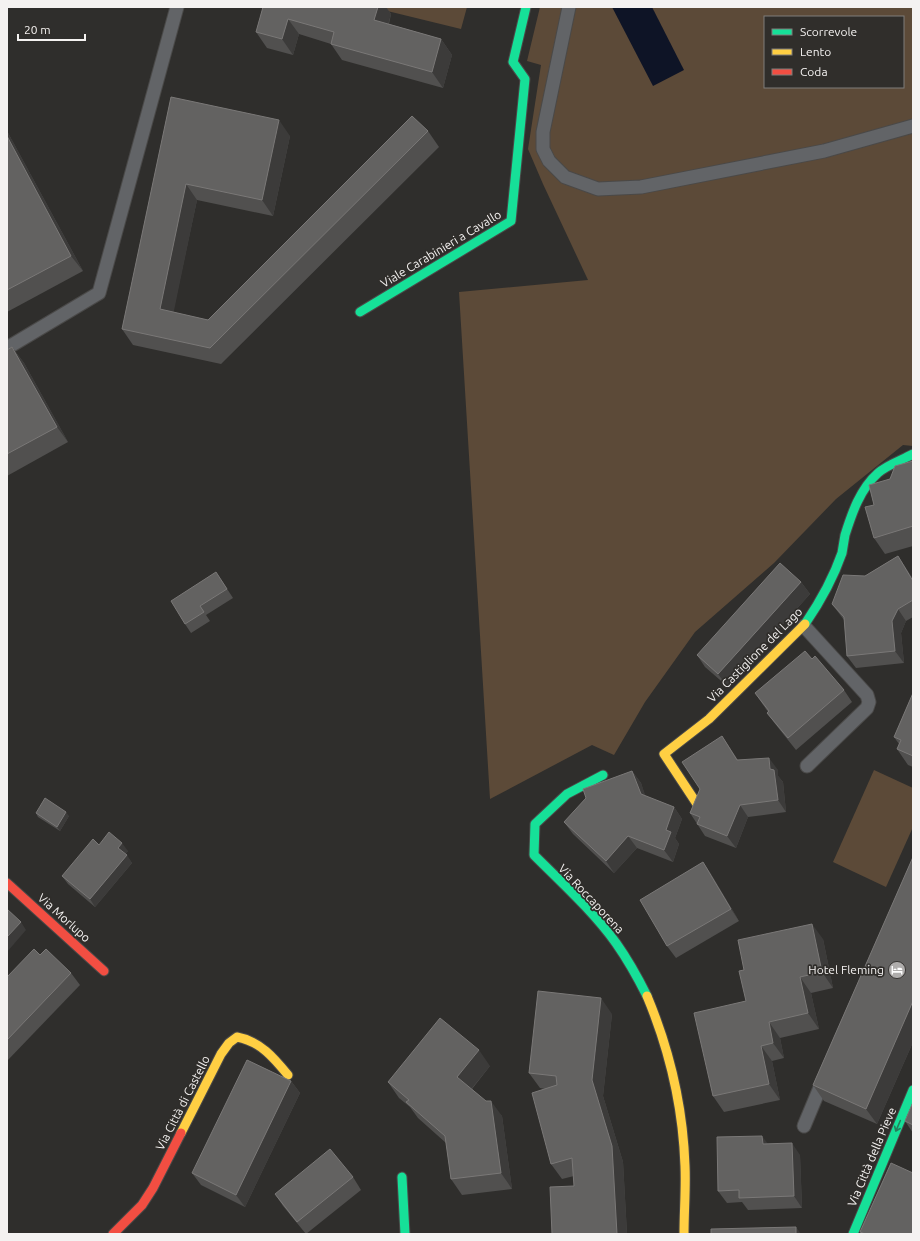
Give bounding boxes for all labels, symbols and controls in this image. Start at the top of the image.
scale bar [18,16,85,42]
legend [764,16,904,88]
text: 20 m [24,23,51,36]
text: Scorrevole [800,25,857,38]
text: Lento [800,45,831,58]
text: Coda [800,65,828,78]
street label: Viale Carabinieri a Cavallo [378,207,503,290]
street label: Via Castiglione del Lago [705,605,805,705]
street label: Via Roccaporena [556,861,627,936]
street label: Via Morlupo [36,891,93,944]
hotel icon: Hotel Fleming [887,960,907,980]
place label: Hotel Fleming [808,963,884,976]
street label: Via Città di Castello [153,1053,212,1152]
street label: Via Città della Pieve [845,1105,898,1208]
one-way arrow [894,1119,901,1131]

